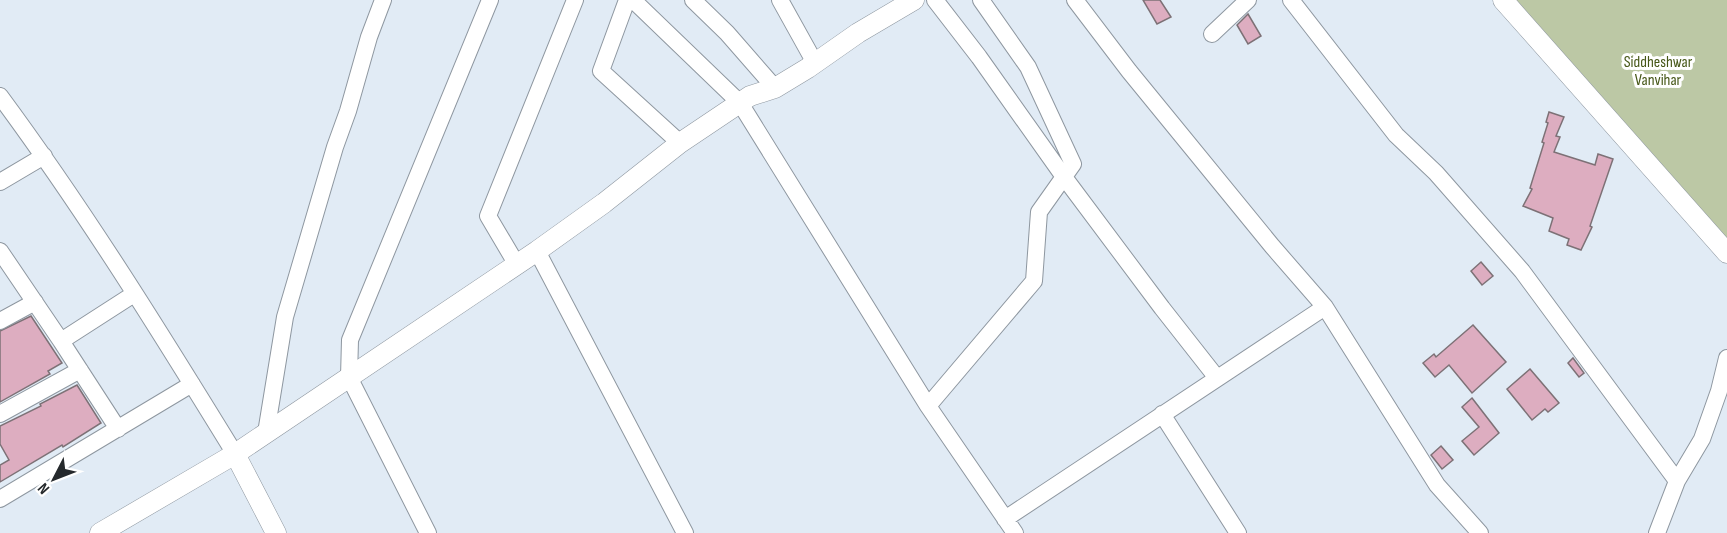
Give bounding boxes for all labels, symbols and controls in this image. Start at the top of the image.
park label: Siddheshwar Vanvihar [1624,53,1693,90]
north arrow [24,449,84,509]
text: N [34,479,54,498]

